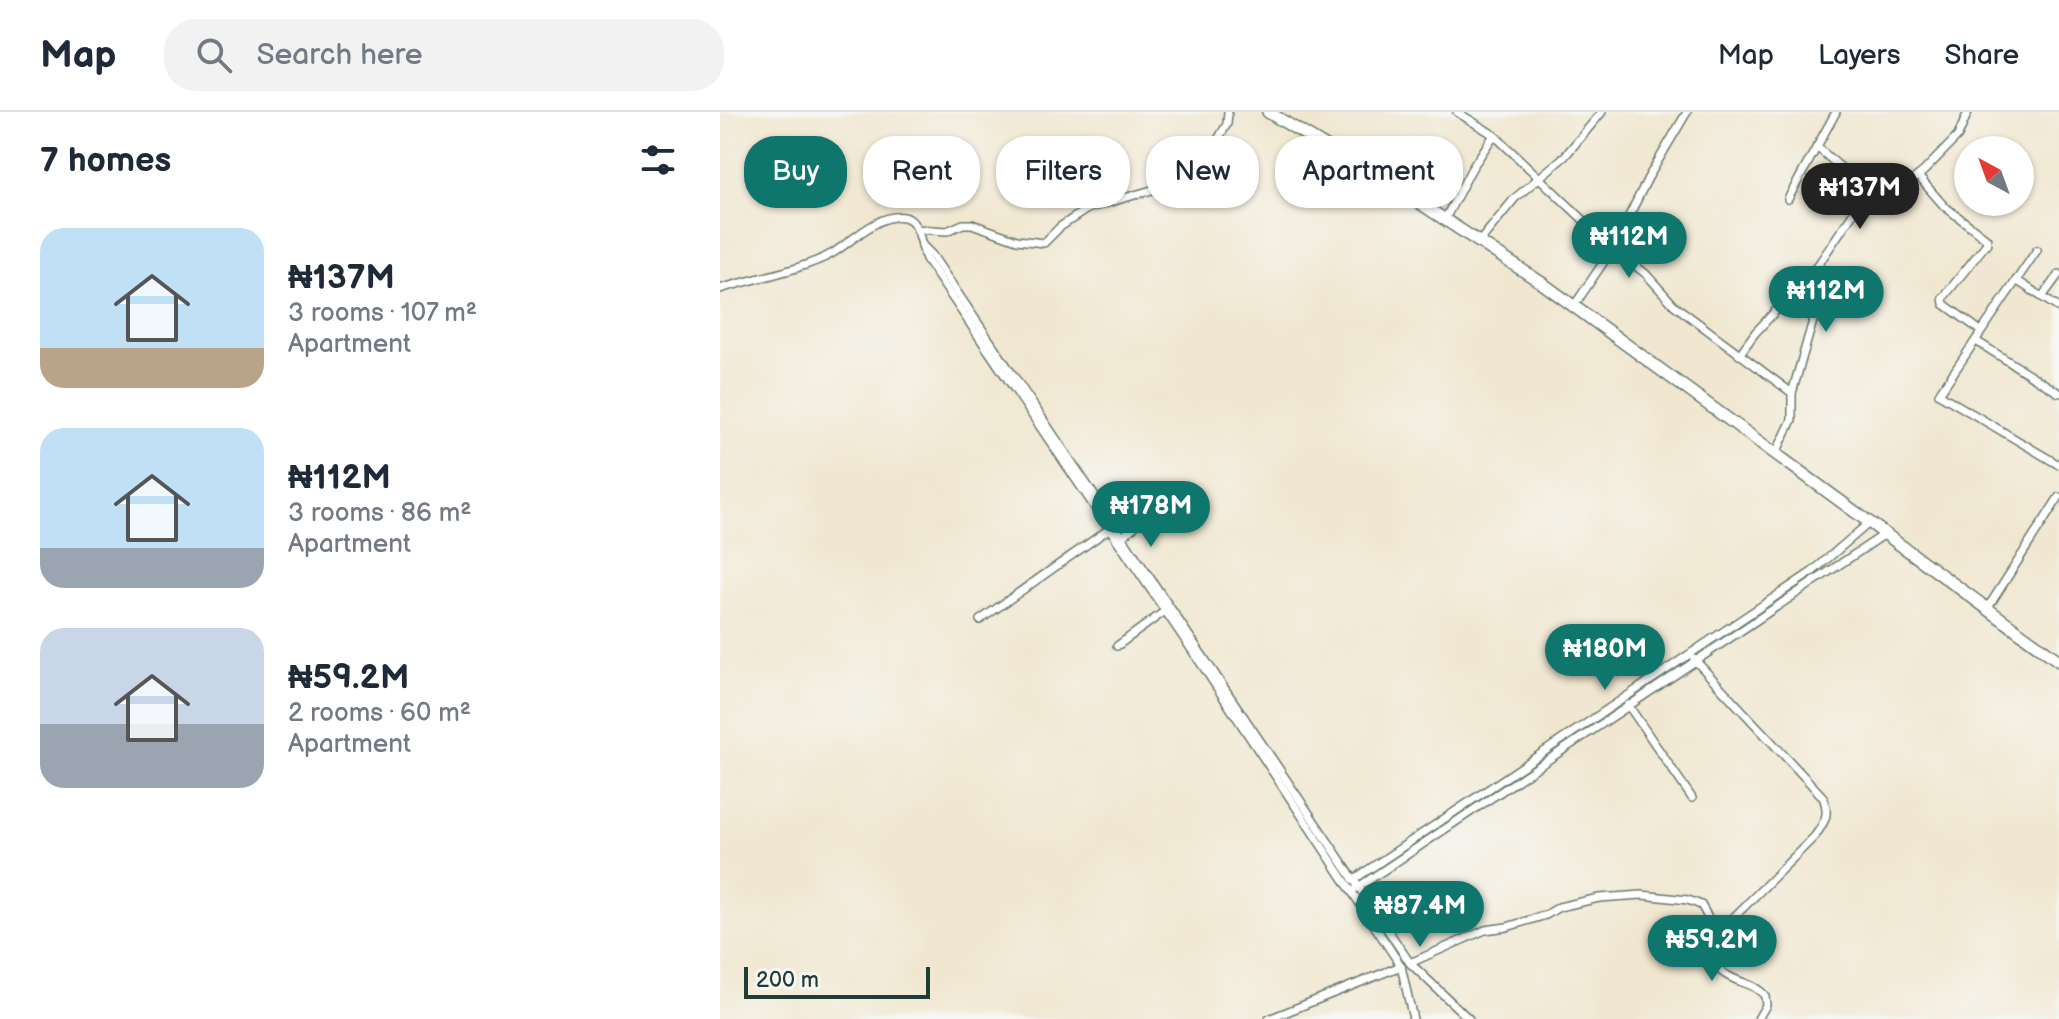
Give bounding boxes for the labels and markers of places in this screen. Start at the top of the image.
pin: ₦137M [1804,163,1916,231]
pin: ₦112M [1573,212,1685,280]
pin: ₦112M [1770,266,1882,334]
pin: ₦178M [1095,481,1207,549]
pin: ₦180M [1549,624,1661,692]
pin: ₦87.4M [1355,881,1485,949]
pin: ₦59.2M [1647,915,1777,983]

